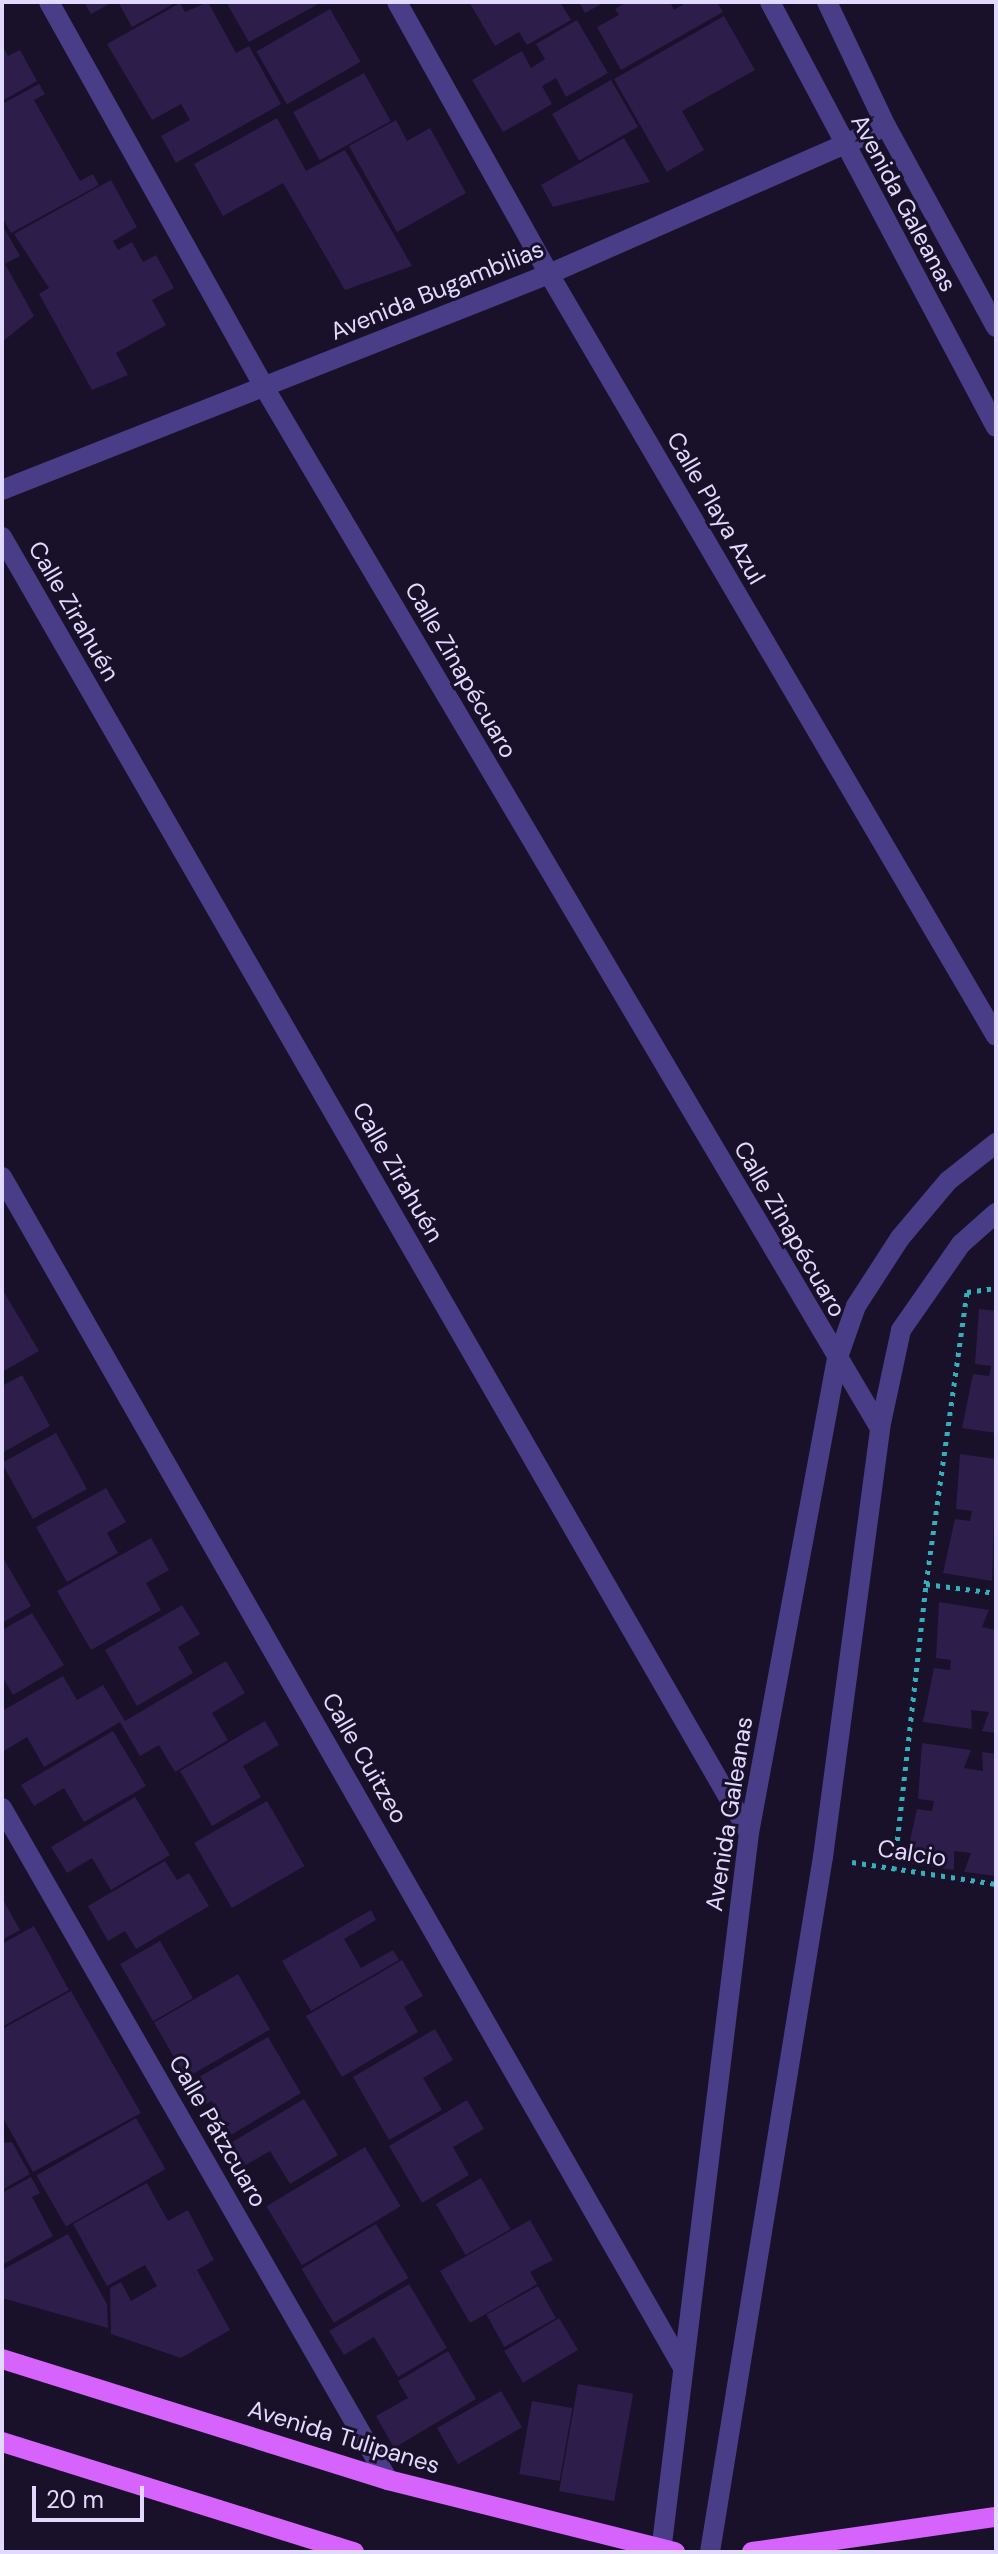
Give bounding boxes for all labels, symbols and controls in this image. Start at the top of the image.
street label: Avenida Galeanas [845,109,963,297]
street label: Avenida Bugambilias [326,234,548,346]
street label: Calle Playa Azul [661,427,771,589]
street label: Calle Zirahuén [22,536,126,686]
street label: Calle Zinapécuaro [399,577,523,763]
street label: Calle Zirahuén [346,1097,450,1247]
street label: Calle Zinapécuaro [728,1136,852,1322]
street label: Calle Cuitzeo [316,1688,414,1828]
street label: Avenida Galeanas [699,1715,759,1913]
street label: Calcio [876,1833,948,1873]
street label: Calle Pátzcuaro [163,2050,273,2212]
street label: Avenida Tulipanes [245,2394,443,2480]
scale bar [36,2470,148,2520]
text: 20 m [46,2484,104,2515]

